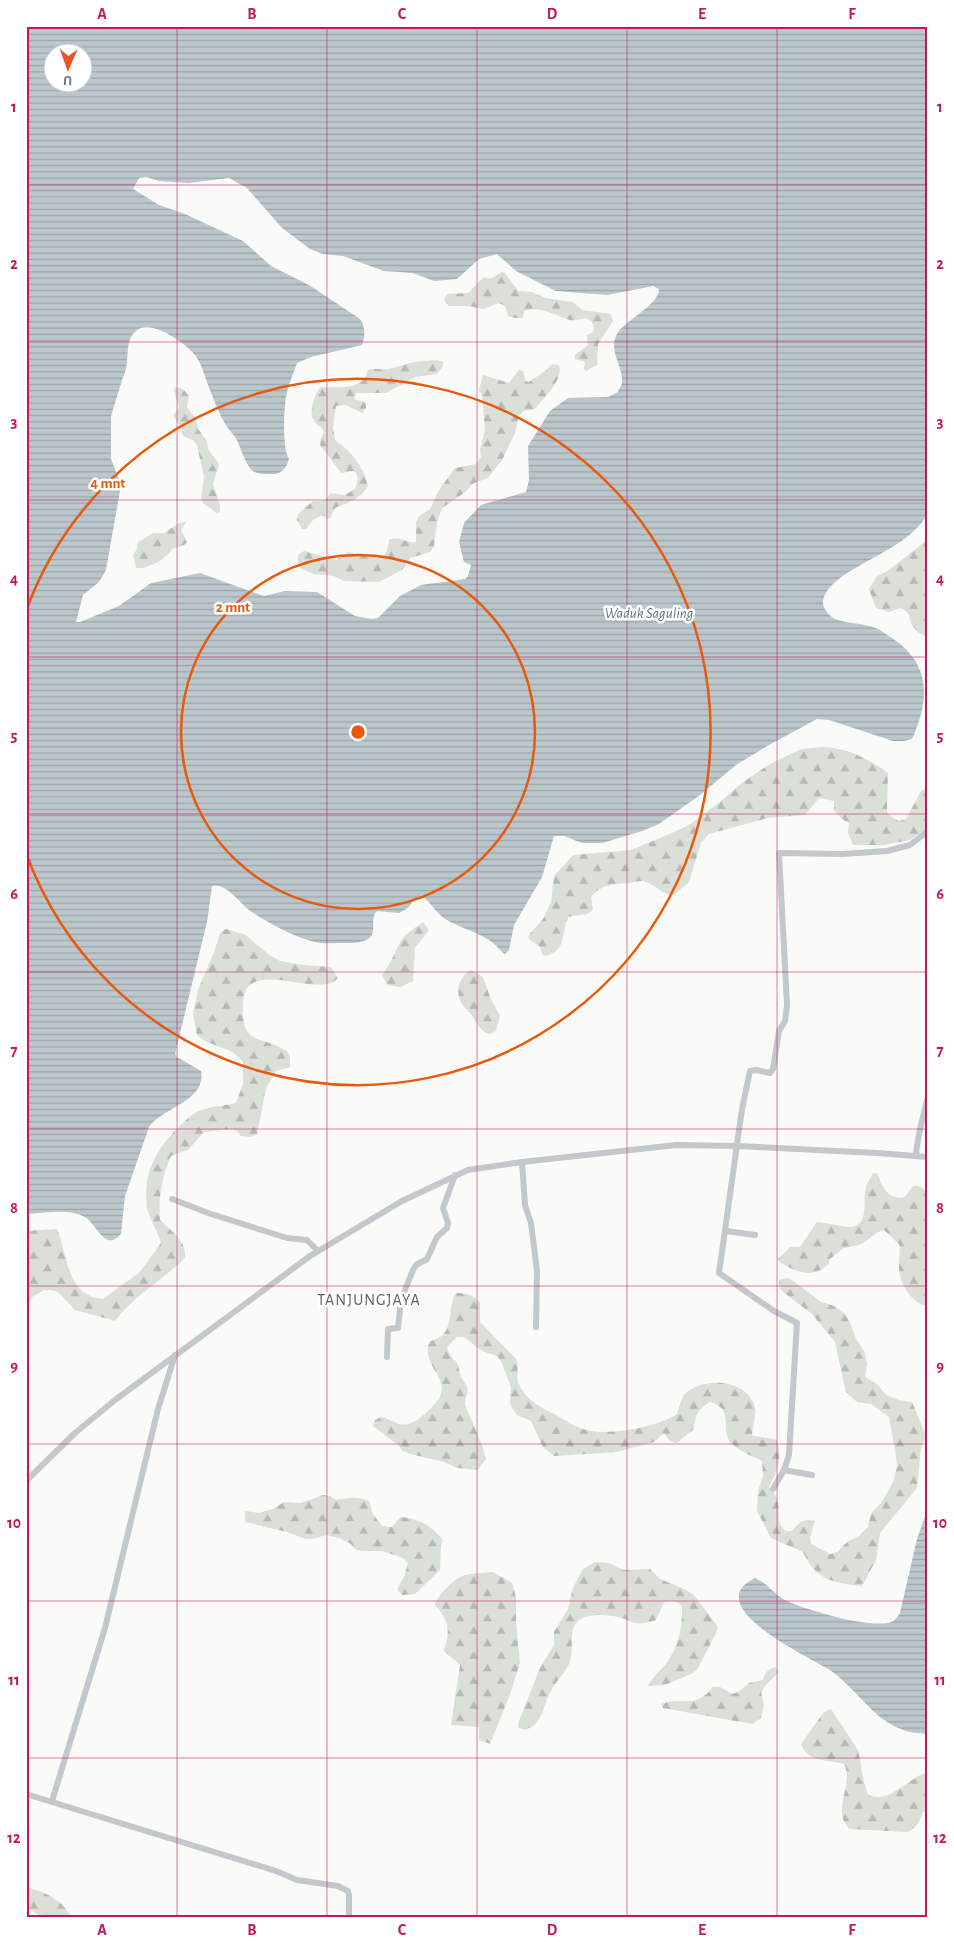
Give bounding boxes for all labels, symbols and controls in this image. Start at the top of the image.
text: A [97,6,107,22]
text: B [247,6,257,22]
text: C [398,6,407,22]
text: D [547,6,558,22]
text: E [698,6,706,22]
text: F [848,6,856,22]
north arrow [42,42,92,92]
text: U [63,73,72,87]
text: 1 [11,99,17,115]
text: 1 [937,99,943,115]
text: 2 [10,256,18,272]
text: 2 [936,256,944,272]
text: 3 [11,414,18,430]
text: 3 [937,414,944,430]
text: 4 mnt [91,476,125,491]
text: 4 [10,571,18,587]
text: 4 [936,571,944,587]
text: 2 mnt [216,600,250,615]
water label: Waduk Saguling [605,606,693,621]
centre of rings [349,723,367,741]
text: 5 [11,728,18,744]
text: 5 [937,728,944,744]
text: 6 [10,886,18,902]
text: 6 [936,886,944,902]
text: 7 [11,1043,18,1059]
text: 7 [937,1043,944,1059]
text: 8 [10,1200,18,1216]
text: 8 [936,1200,944,1216]
district label: TANJUNGJAYA [317,1292,421,1308]
text: 9 [10,1358,18,1374]
text: 9 [936,1358,944,1374]
text: 10 [7,1515,21,1531]
text: 10 [933,1515,947,1531]
text: 11 [8,1672,20,1688]
text: 11 [934,1672,946,1688]
text: 12 [7,1830,21,1846]
text: 12 [933,1830,947,1846]
text: A [97,1922,107,1938]
text: B [247,1922,257,1938]
text: C [398,1922,407,1938]
text: D [547,1922,558,1938]
text: E [698,1922,706,1938]
text: F [848,1922,856,1938]

